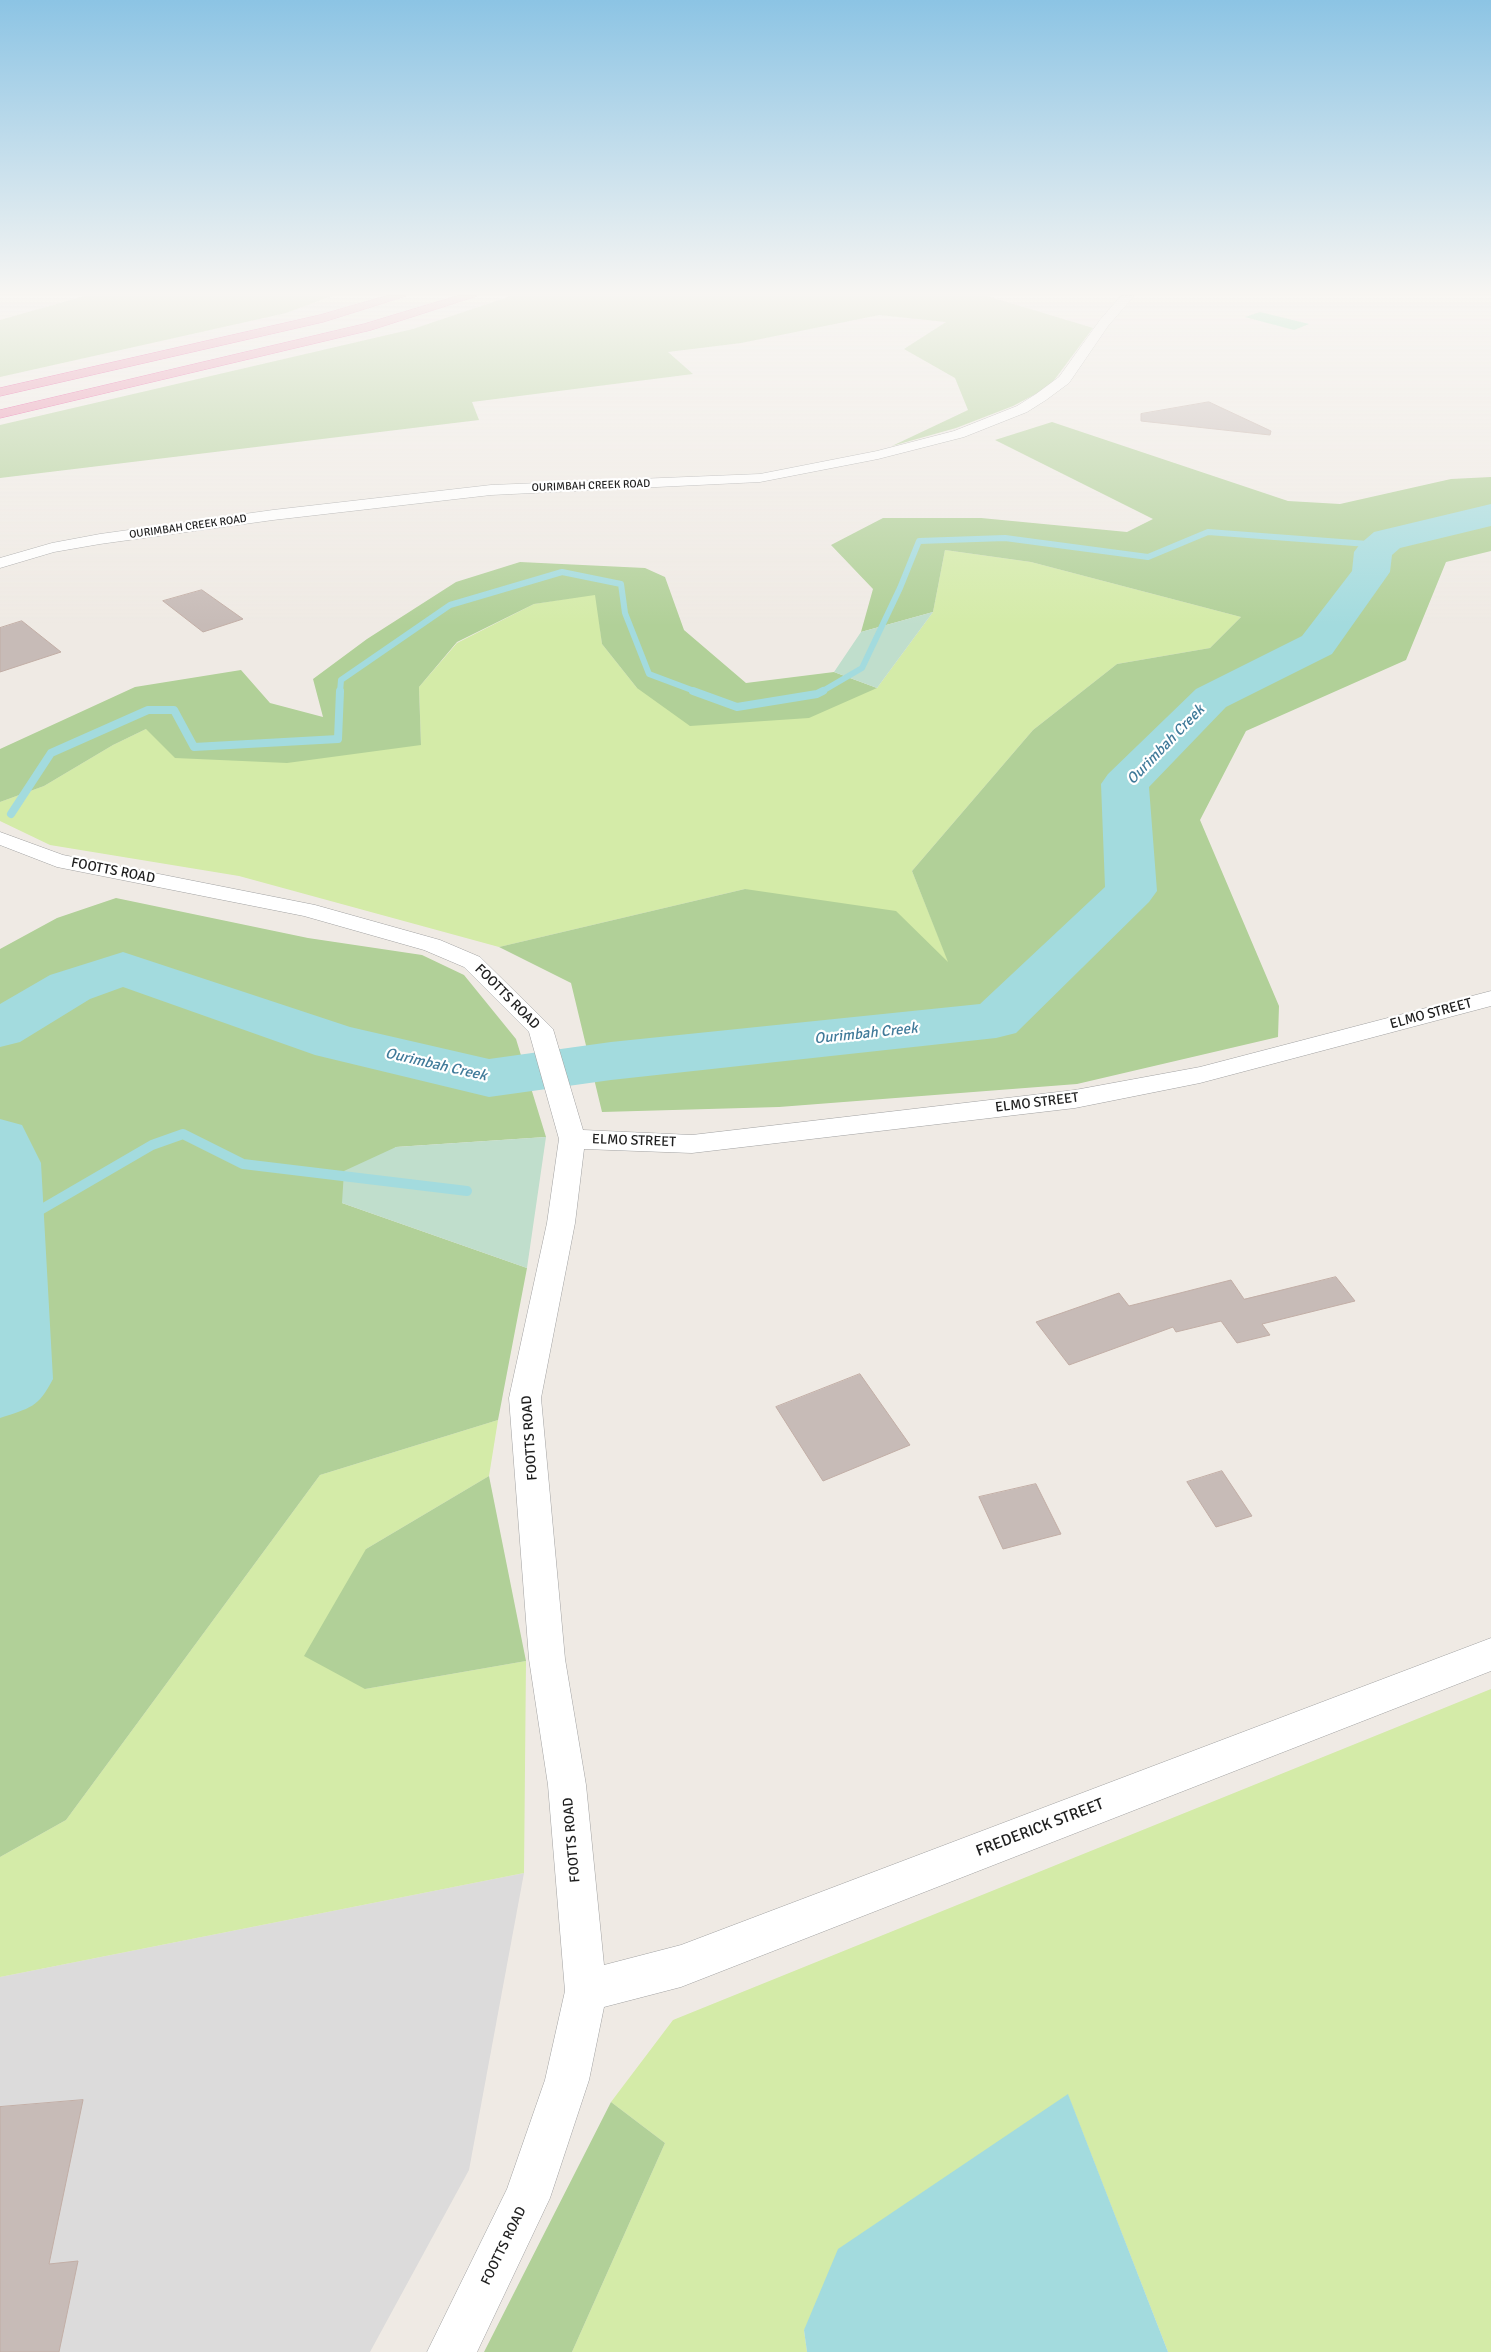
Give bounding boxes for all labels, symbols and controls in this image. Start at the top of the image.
street label: OURIMBAH CREEK ROAD [532,477,650,495]
street label: OURIMBAH CREEK ROAD [128,512,248,542]
water label: Ourimbah Creek [1124,701,1208,789]
street label: FOOTTS ROAD [70,855,156,887]
street label: FOOTTS ROAD [471,961,543,1033]
street label: ELMO STREET [1388,995,1474,1033]
water label: Ourimbah Creek [813,1020,919,1048]
water label: Ourimbah Creek [383,1045,489,1085]
street label: ELMO STREET [994,1090,1080,1116]
street label: ELMO STREET [592,1131,676,1151]
street label: FOOTTS ROAD [519,1395,541,1481]
street label: FREDERICK STREET [973,1795,1107,1861]
street label: FOOTTS ROAD [560,1797,584,1883]
street label: FOOTTS ROAD [478,2204,530,2288]

